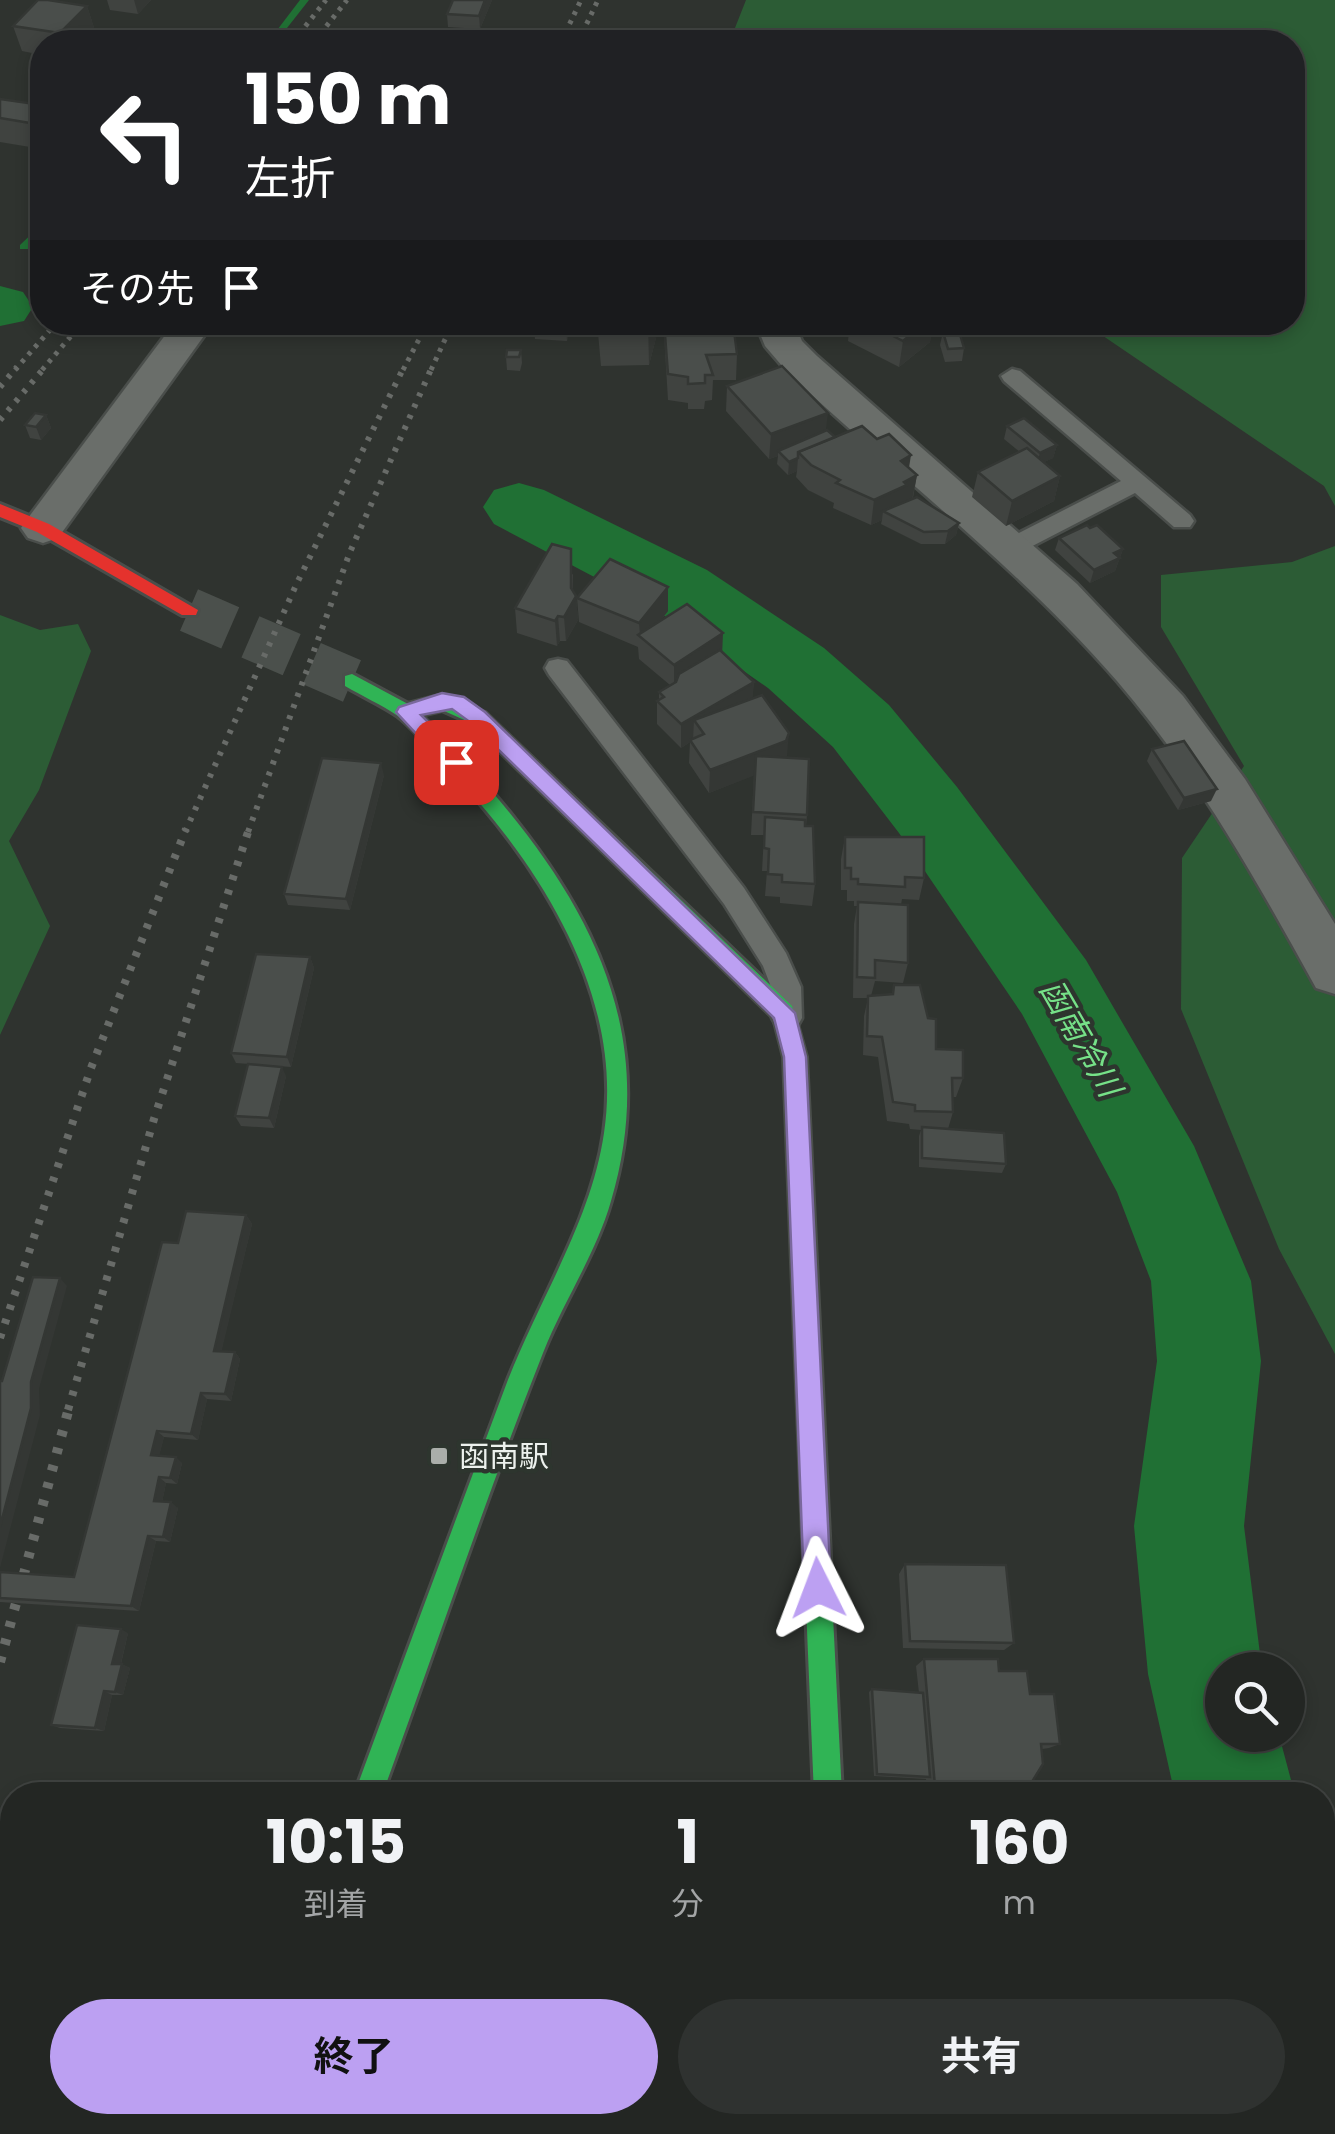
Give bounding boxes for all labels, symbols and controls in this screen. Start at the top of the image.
text: 150 m [245,50,451,149]
icon: left [80,70,210,200]
text: 左折 [245,147,335,210]
icon: arrive [214,260,269,315]
text: その先 [80,262,194,315]
pin [414,720,499,805]
icon: arrive [429,735,484,790]
water label: 函南冷川 [1030,971,1134,1107]
place label: 函南駅 [459,1435,549,1478]
marker: 函南駅 [428,1445,450,1467]
position arrow [766,1536,870,1640]
map controls [1205,1652,1305,1752]
button: search [1205,1652,1305,1752]
text: 10:15 [266,1800,406,1884]
text: 1 [676,1800,699,1884]
text: 160 [969,1801,1069,1885]
text: m [1003,1880,1036,1925]
text: 到着 [304,1881,368,1926]
text: 分 [672,1881,704,1926]
button: 終了 [50,1999,658,2114]
button: 共有 [678,1999,1285,2114]

